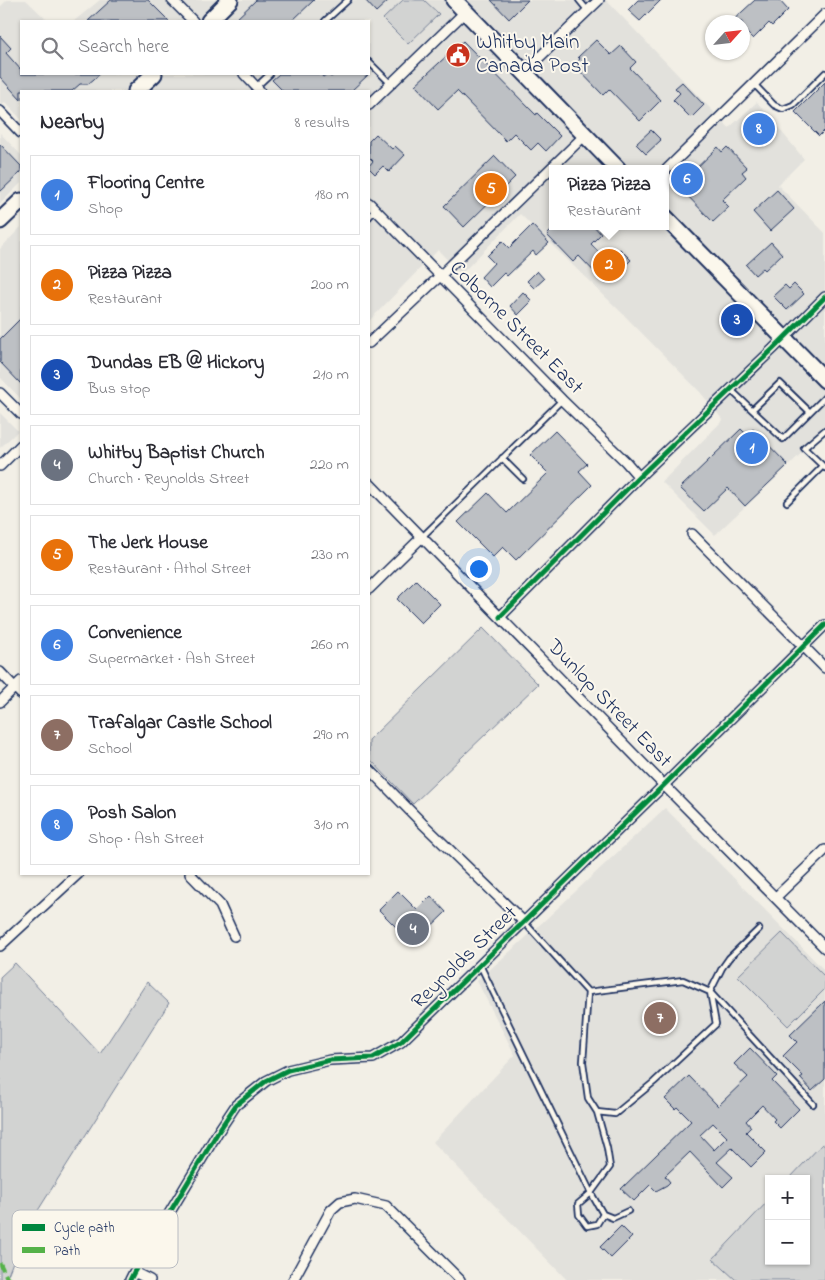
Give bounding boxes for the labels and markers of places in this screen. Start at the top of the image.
place label: Whitby Main Canada Post [476,28,589,82]
public building icon: Whitby Main Canada Post [445,42,471,68]
pin: 8 [743,110,775,148]
pin: 6 [671,160,703,198]
pin: 5 [475,170,507,208]
pin: 2 [593,246,625,284]
pin: 3 [721,301,753,339]
pin: 1 [736,429,768,467]
pin: 4 [397,910,429,948]
pin: 7 [644,999,676,1037]

